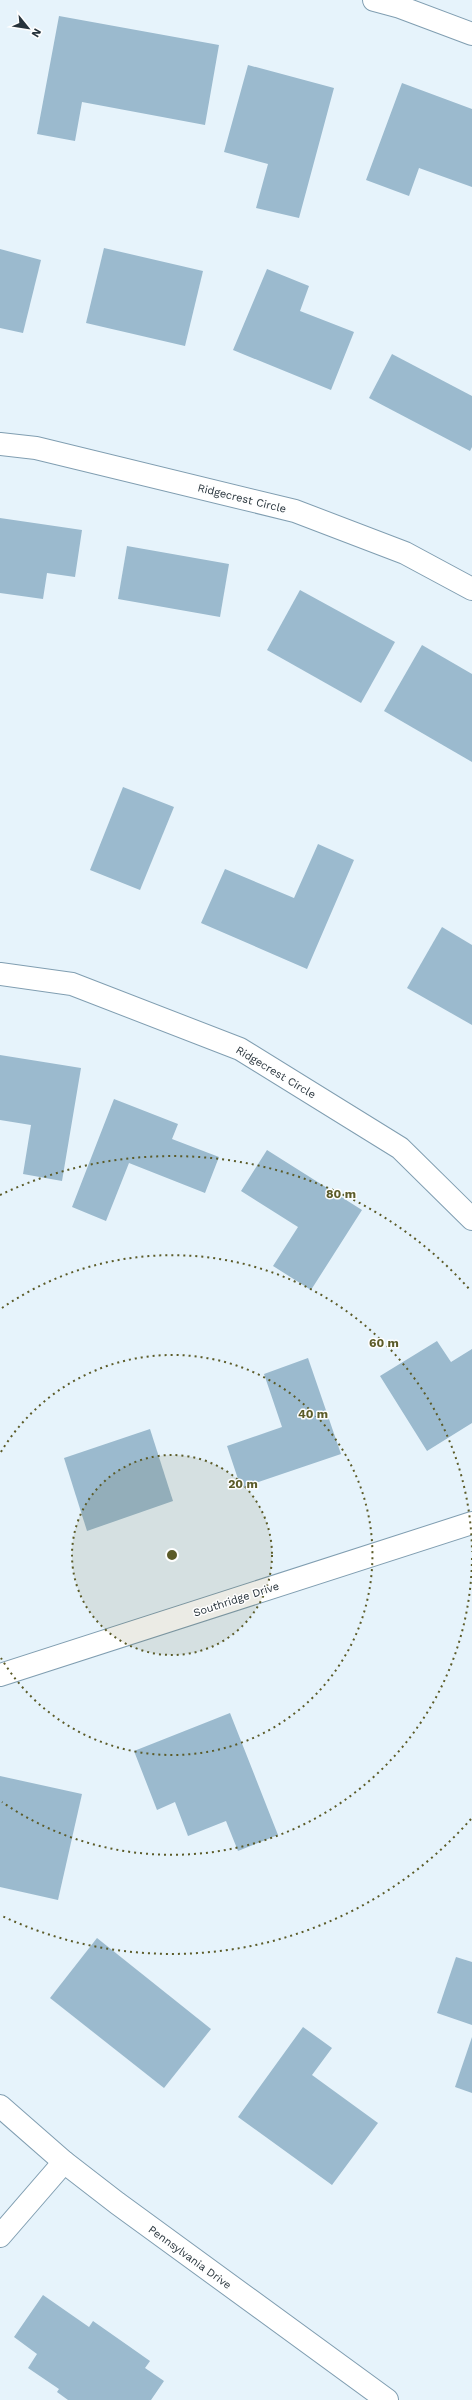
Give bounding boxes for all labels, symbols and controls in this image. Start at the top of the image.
north arrow [8,8,48,48]
text: N [29,26,44,40]
street label: Ridgecrest Circle [196,481,288,516]
street label: Ridgecrest Circle [233,1043,318,1101]
text: 80 m [326,1187,356,1201]
text: 60 m [369,1336,399,1350]
text: 40 m [298,1407,328,1421]
text: 20 m [228,1477,258,1491]
centre of rings [165,1548,179,1562]
street label: Southridge Drive [192,1579,281,1619]
street label: Pennsylvania Drive [146,2223,234,2292]

